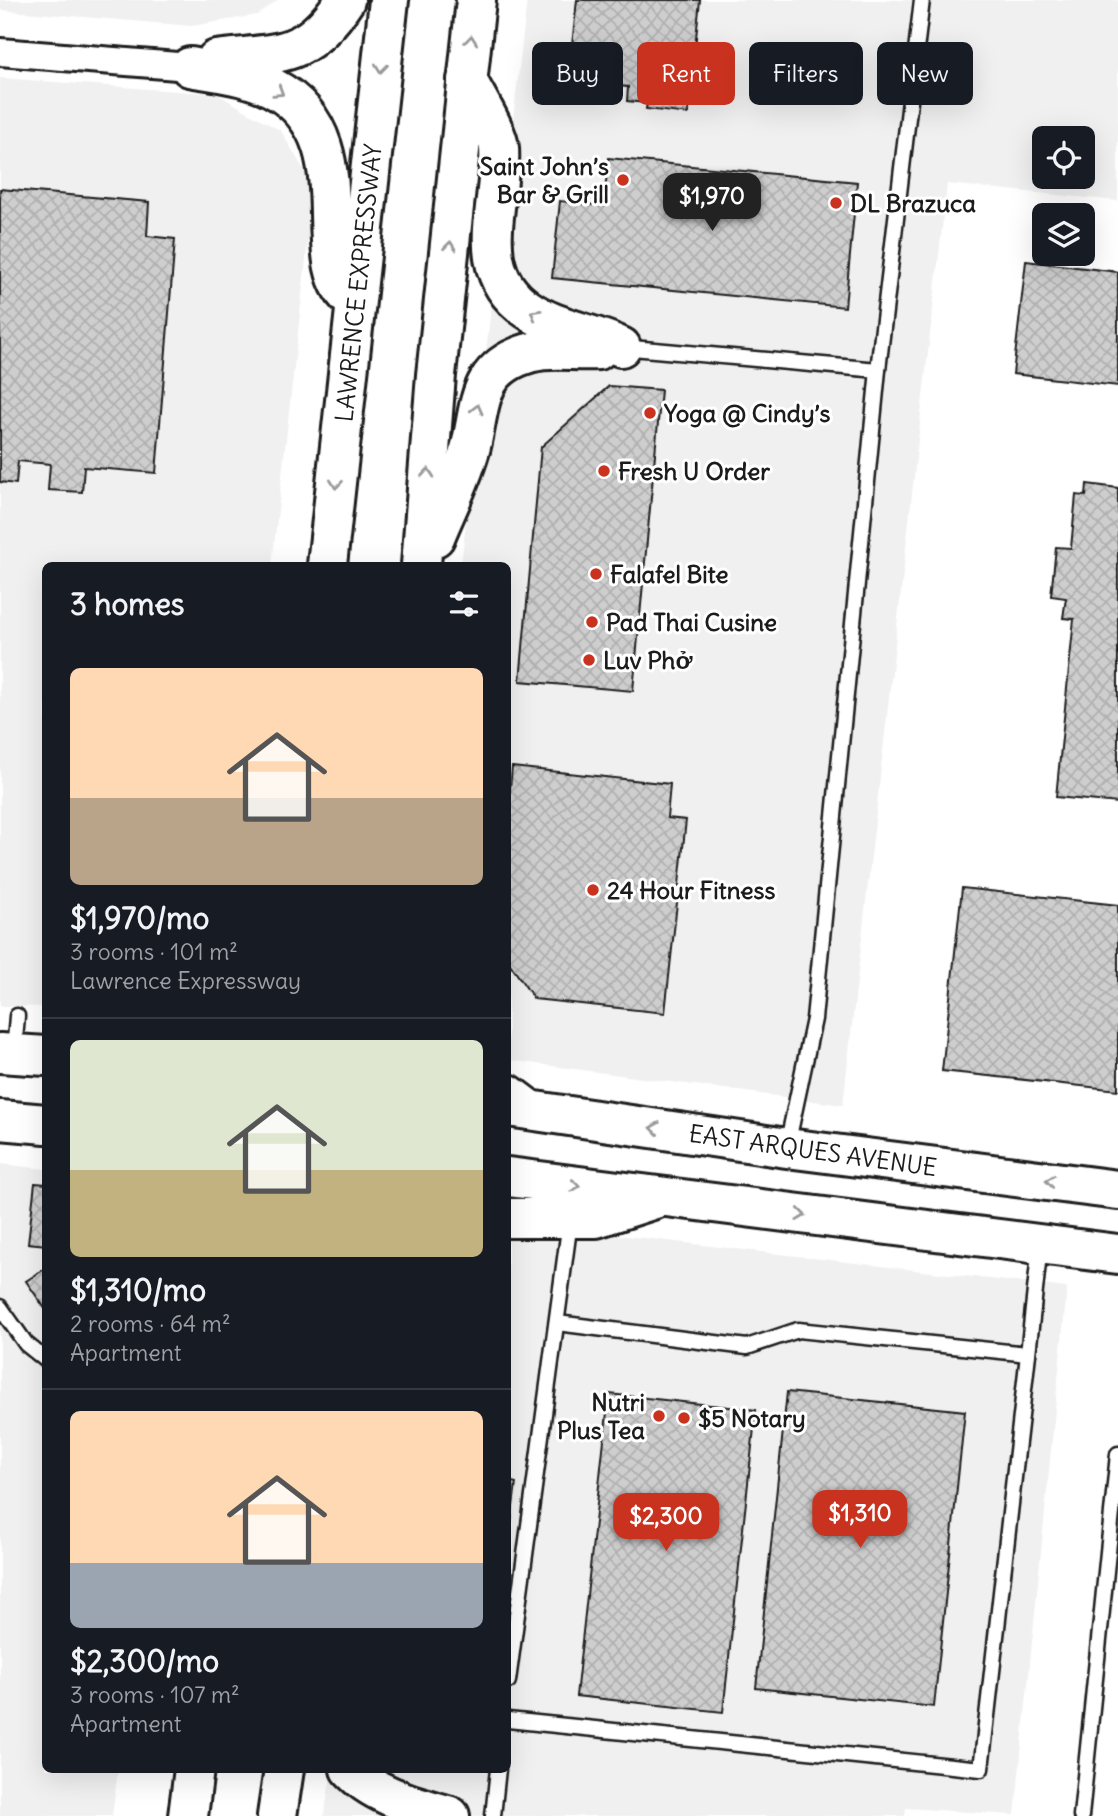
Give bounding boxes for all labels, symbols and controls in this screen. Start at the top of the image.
one-way arrow [464,34,479,46]
chip: Buy [532,42,623,105]
chip: Rent [637,42,735,105]
chip: Filters [749,42,863,105]
chip: New [877,42,973,105]
one-way arrow [374,62,389,74]
one-way arrow [271,84,284,97]
map controls [1032,126,1095,266]
button: locate [1032,126,1095,189]
street label: LAWRENCE EXPRESSWAY [328,143,388,423]
place label: Saint John’s Bar & Grill [480,151,609,209]
marker: Saint John’s Bar & Grill [615,172,631,188]
pin: $1,970 [655,174,769,233]
text: $1,970 [679,181,745,210]
place label: DL Brazuca [850,188,976,218]
marker: DL Brazuca [828,195,844,211]
button: layers [1032,203,1095,266]
one-way arrow [442,241,457,252]
one-way arrow [530,309,543,322]
place label: Yoga @ Cindy’s [663,398,831,428]
one-way arrow [469,403,484,415]
marker: Yoga @ Cindy’s [642,405,658,421]
place label: Fresh U Order [618,456,770,486]
marker: Fresh U Order [596,463,612,479]
one-way arrow [420,467,435,478]
one-way arrow [329,478,344,489]
place label: Falafel Bite [610,559,728,589]
marker: Falafel Bite [588,566,604,582]
text: 3 homes [70,585,184,623]
icon: filters [445,585,483,623]
place label: Pad Thai Cusine [606,607,777,637]
marker: Pad Thai Cusine [584,614,600,630]
place label: Luv Phở [603,645,693,675]
marker: Luv Phở [581,652,597,668]
icon: home [214,714,340,840]
place label: 24 Hour Fitness [607,875,775,905]
marker: 24 Hour Fitness [585,882,601,898]
text: $1,970/mo [70,899,209,937]
text: 3 rooms · 101 m² [70,937,238,966]
text: Lawrence Expressway [70,966,301,995]
icon: home [214,1086,340,1212]
street label: EAST ARQUES AVENUE [687,1118,939,1182]
one-way arrow [649,1121,661,1136]
one-way arrow [1044,1174,1056,1189]
one-way arrow [569,1179,581,1194]
one-way arrow [795,1207,807,1222]
text: $1,310/mo [70,1271,206,1309]
text: 2 rooms · 64 m² [70,1309,231,1338]
text: Apartment [70,1338,182,1367]
place label: Nutri Plus Tea [557,1387,645,1445]
place label: $5 Notary [698,1403,806,1433]
marker: Nutri Plus Tea [651,1408,667,1424]
marker: $5 Notary [676,1410,692,1426]
icon: home [214,1457,340,1583]
pin: $1,310 [803,1490,917,1550]
pin: $2,300 [609,1494,723,1553]
text: $1,310 [828,1498,892,1527]
text: $2,300 [629,1501,703,1530]
text: $2,300/mo [70,1642,219,1680]
text: 3 rooms · 107 m² [70,1680,240,1709]
text: Apartment [70,1709,182,1738]

